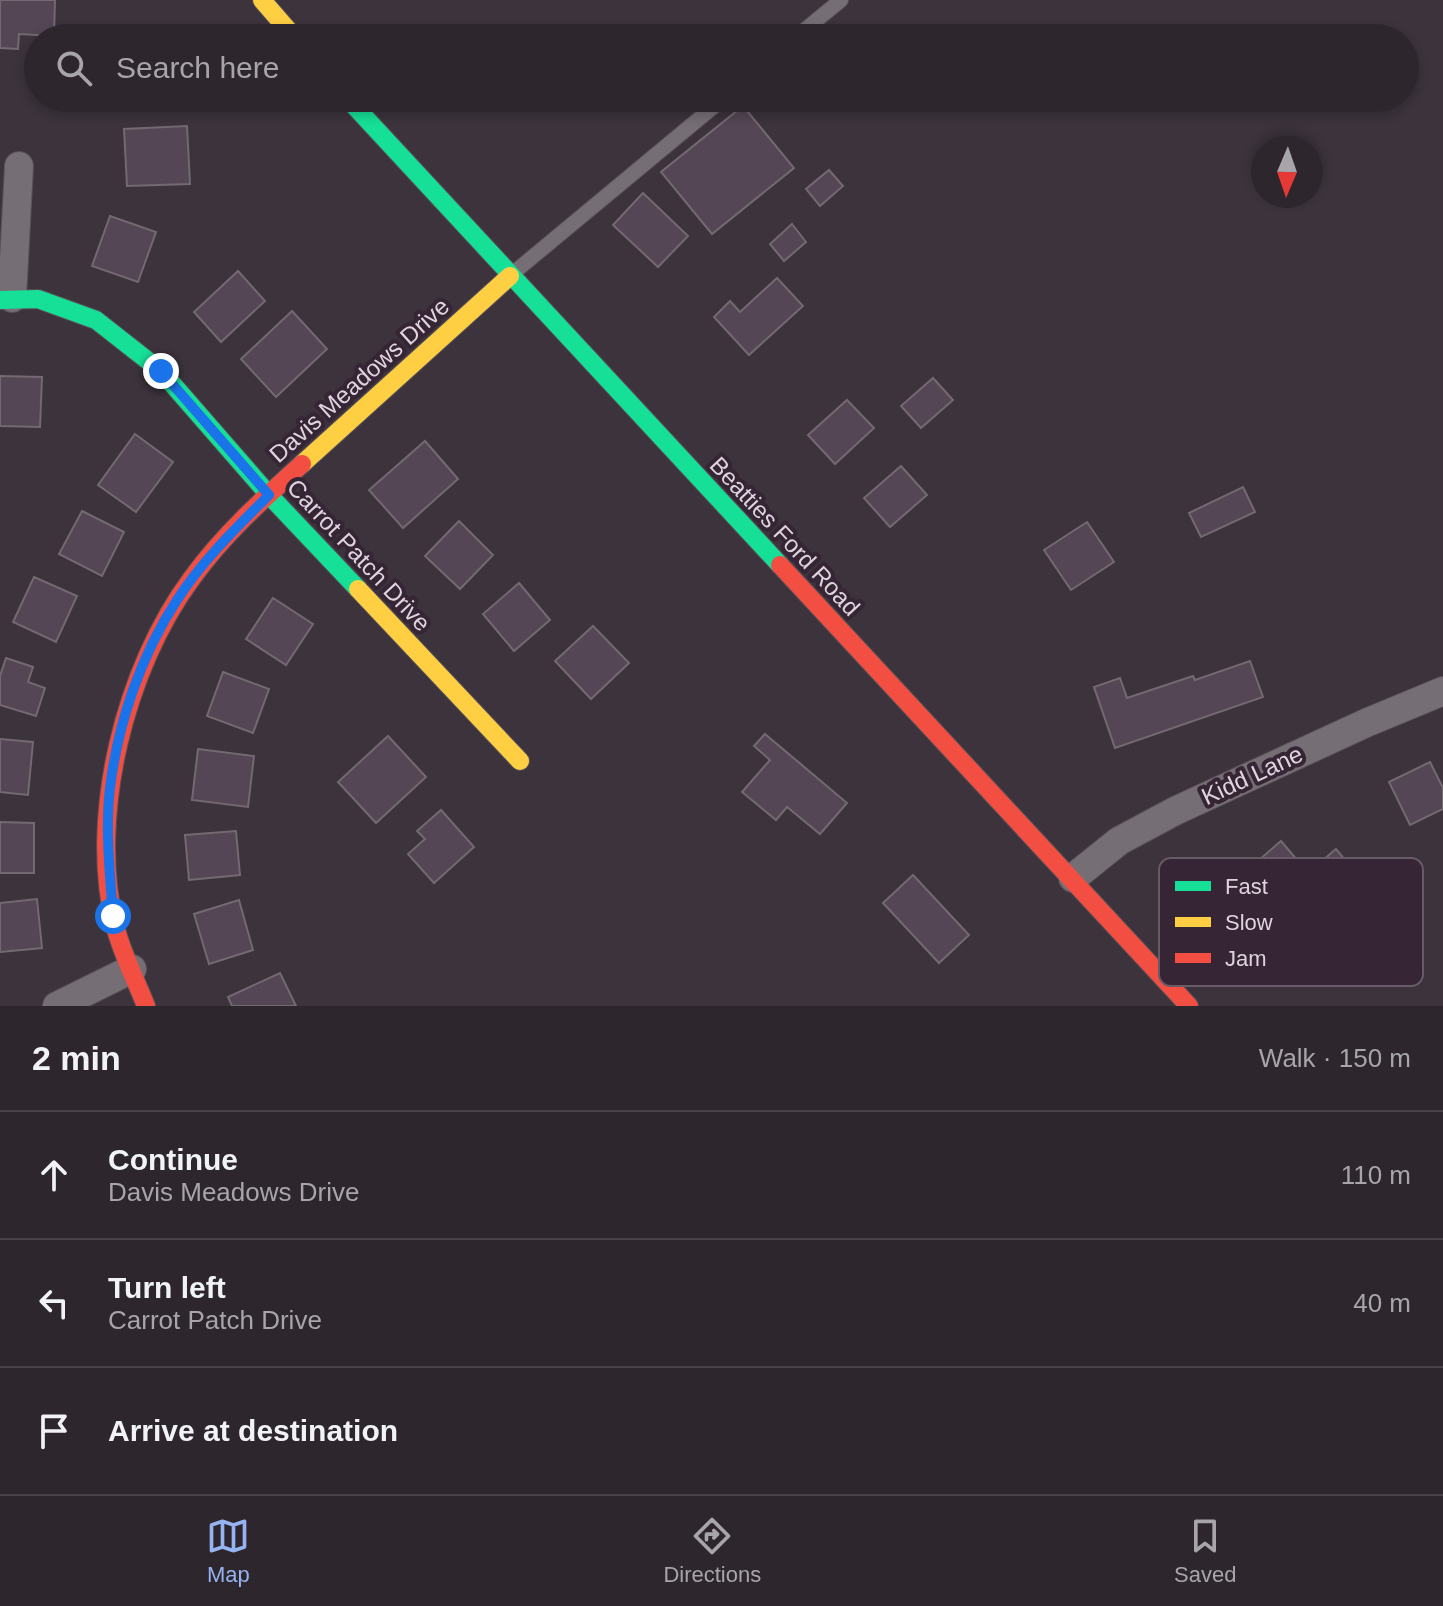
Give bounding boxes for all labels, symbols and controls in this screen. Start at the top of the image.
search box [24,24,1419,112]
icon: search [52,46,96,90]
text: Search here [116,51,279,84]
north arrow [1251,136,1323,208]
street label: Davis Meadows Drive [264,292,454,468]
route end [143,353,179,389]
street label: Beatties Ford Road [705,451,865,621]
street label: Carrot Patch Drive [282,474,436,636]
street label: Kidd Lane [1197,740,1307,810]
legend [1159,858,1423,986]
text: Fast [1225,874,1268,899]
route start [95,898,131,934]
text: Slow [1225,910,1273,935]
text: Jam [1225,946,1267,971]
text: 2 min [32,1039,121,1077]
text: Walk · 150 m [1259,1043,1411,1073]
text: Continue [108,1143,238,1176]
icon: ahead [32,1153,76,1197]
text: 110 m [1341,1160,1411,1190]
text: Davis Meadows Drive [108,1177,359,1207]
text: Turn left [108,1271,226,1304]
icon: left [32,1281,76,1325]
text: 40 m [1353,1288,1411,1318]
text: Carrot Patch Drive [108,1305,322,1335]
icon: arrive [32,1409,76,1453]
text: Arrive at destination [108,1414,398,1447]
tab: Map [206,1514,250,1588]
tab: Directions [663,1514,761,1588]
tab: Saved [1174,1514,1237,1588]

